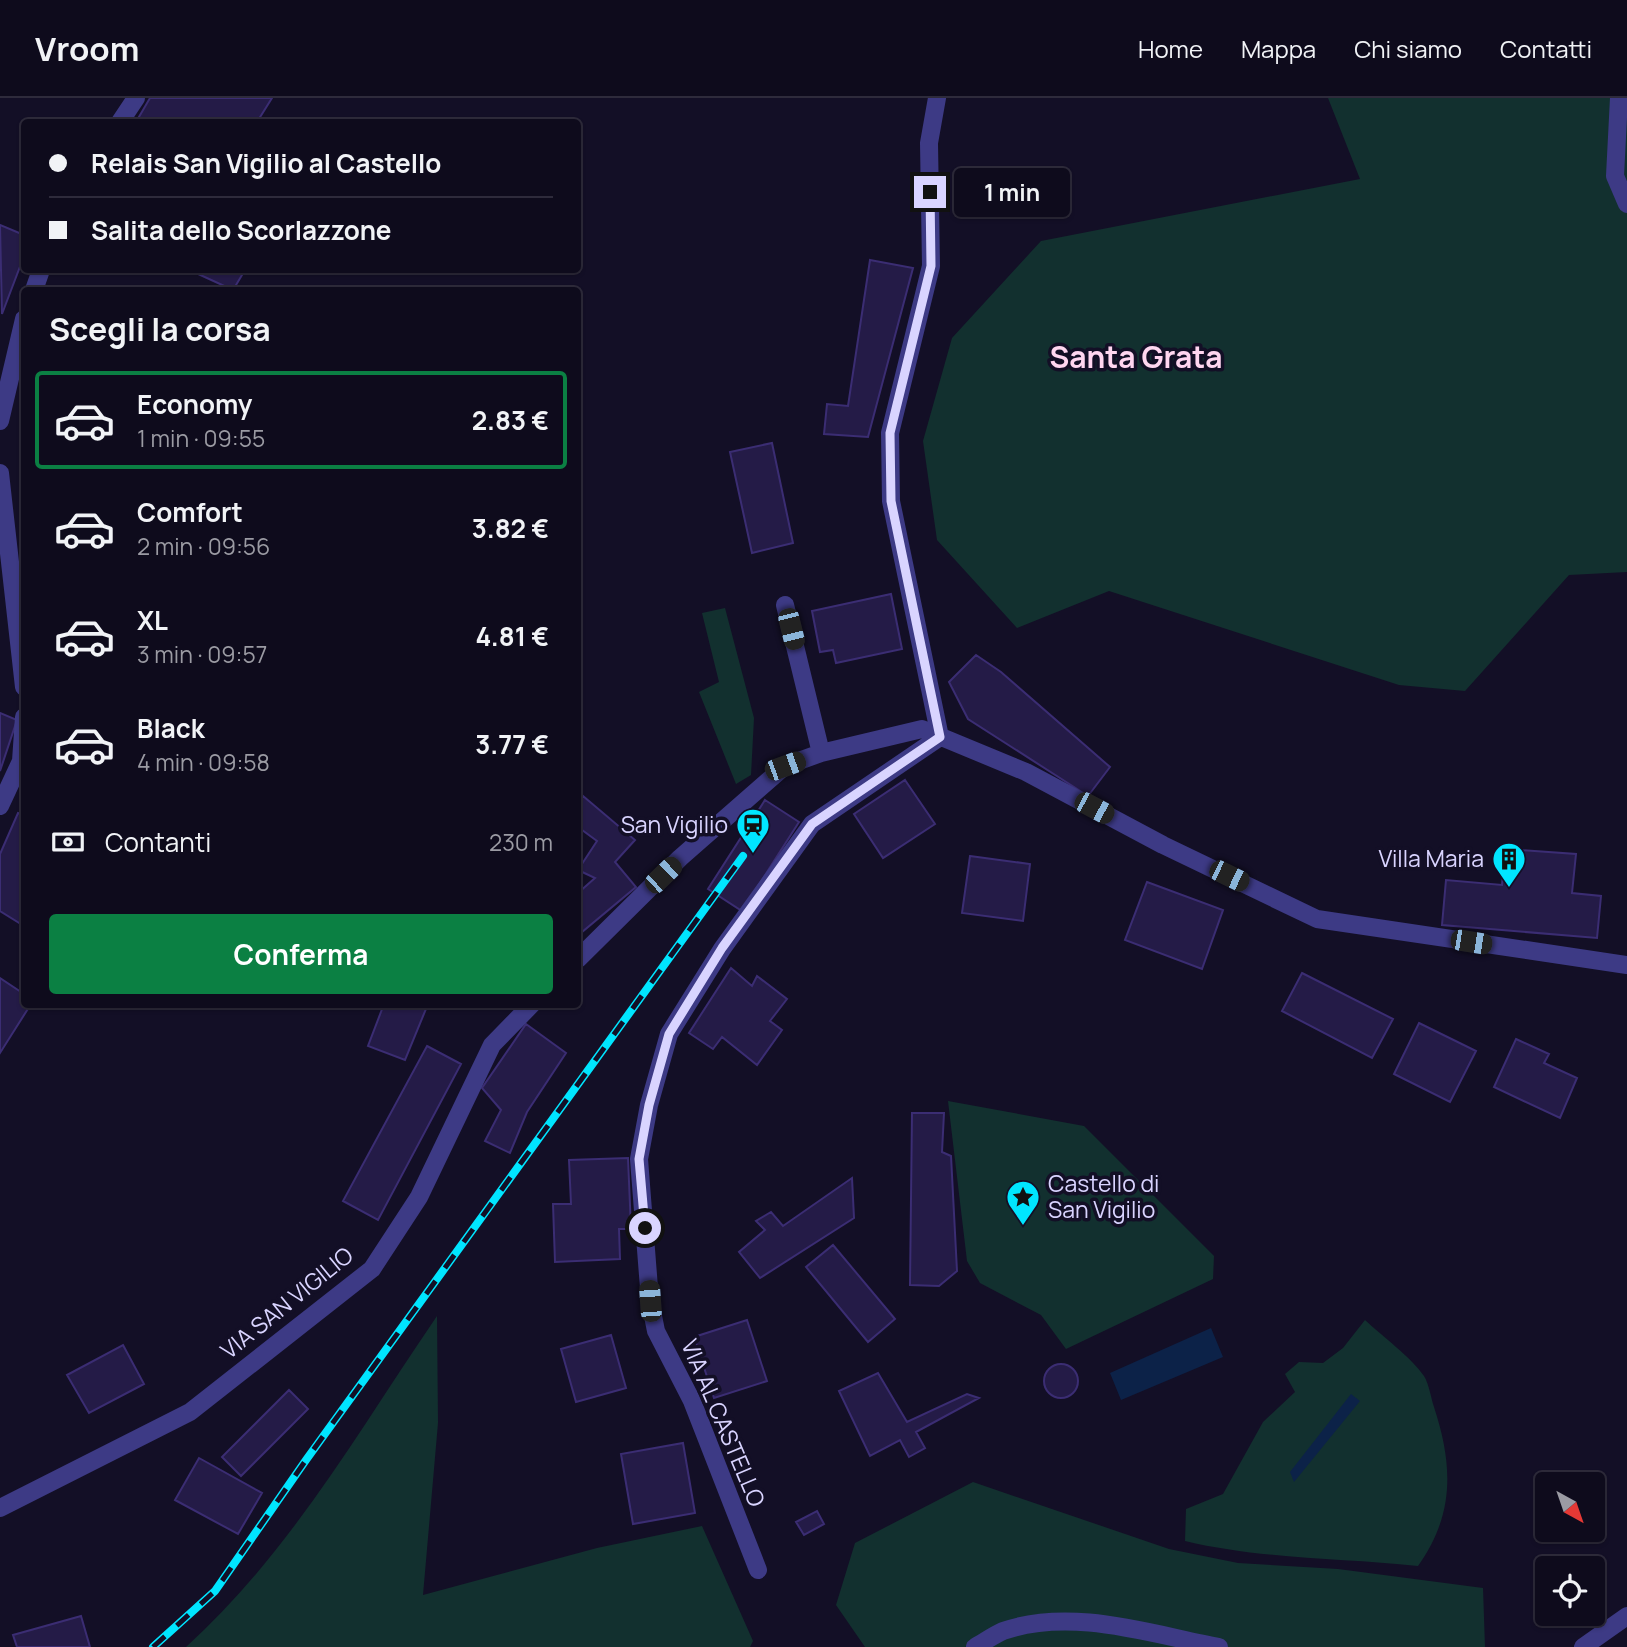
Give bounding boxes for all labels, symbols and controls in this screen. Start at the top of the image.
text: Vroom [35,26,139,71]
text: Home [1138,32,1203,65]
text: Mappa [1241,32,1316,65]
text: Chi siamo [1354,32,1462,65]
text: Contatti [1500,32,1592,65]
text: Relais San Vigilio al Castello [91,145,441,181]
callout: 1 min [954,168,1070,217]
route end [914,176,946,208]
text: 1 min [984,176,1040,208]
text: Salita dello Scorlazzone [91,212,392,248]
text: Scegli la corsa [49,307,271,351]
district label: Santa Grata [1049,336,1223,377]
text: Economy [137,386,252,422]
icon: car [53,389,116,452]
text: 2.83 € [472,402,549,438]
text: 1 min · 09:55 [137,422,265,454]
text: Comfort [137,494,243,530]
icon: car [53,497,116,560]
text: 3.82 € [472,510,549,546]
text: 2 min · 09:56 [137,530,270,562]
text: XL [137,602,168,638]
icon: car [53,605,116,668]
car [776,606,807,652]
text: 4.81 € [476,618,549,654]
text: 3 min · 09:57 [137,638,267,670]
text: Black [137,710,205,746]
icon: car [53,713,116,776]
text: 3.77 € [475,726,549,762]
text: 4 min · 09:58 [137,746,270,778]
car [762,749,809,783]
car [1071,789,1118,827]
station icon: San Vigilio [734,806,772,855]
place label: San Vigilio [621,808,728,840]
icon: cash [49,823,87,861]
text: Contanti [105,824,211,860]
text: 230 m [489,826,553,858]
building icon: Villa Maria [1490,840,1528,889]
place label: Villa Maria [1379,842,1484,874]
car [641,853,686,897]
car [1206,857,1253,895]
button: Conferma [49,914,553,994]
car [1449,928,1494,956]
place label: Castello di San Vigilio [1048,1167,1159,1225]
place icon: Castello di San Vigilio [1004,1178,1042,1227]
route start [629,1212,661,1244]
street label: VIA SAN VIGILIO [213,1239,359,1366]
car [639,1279,662,1323]
street label: VIA AL CASTELLO [674,1334,774,1511]
north arrow [1535,1472,1605,1542]
map controls [1535,1472,1605,1626]
button: locate [1535,1556,1605,1626]

